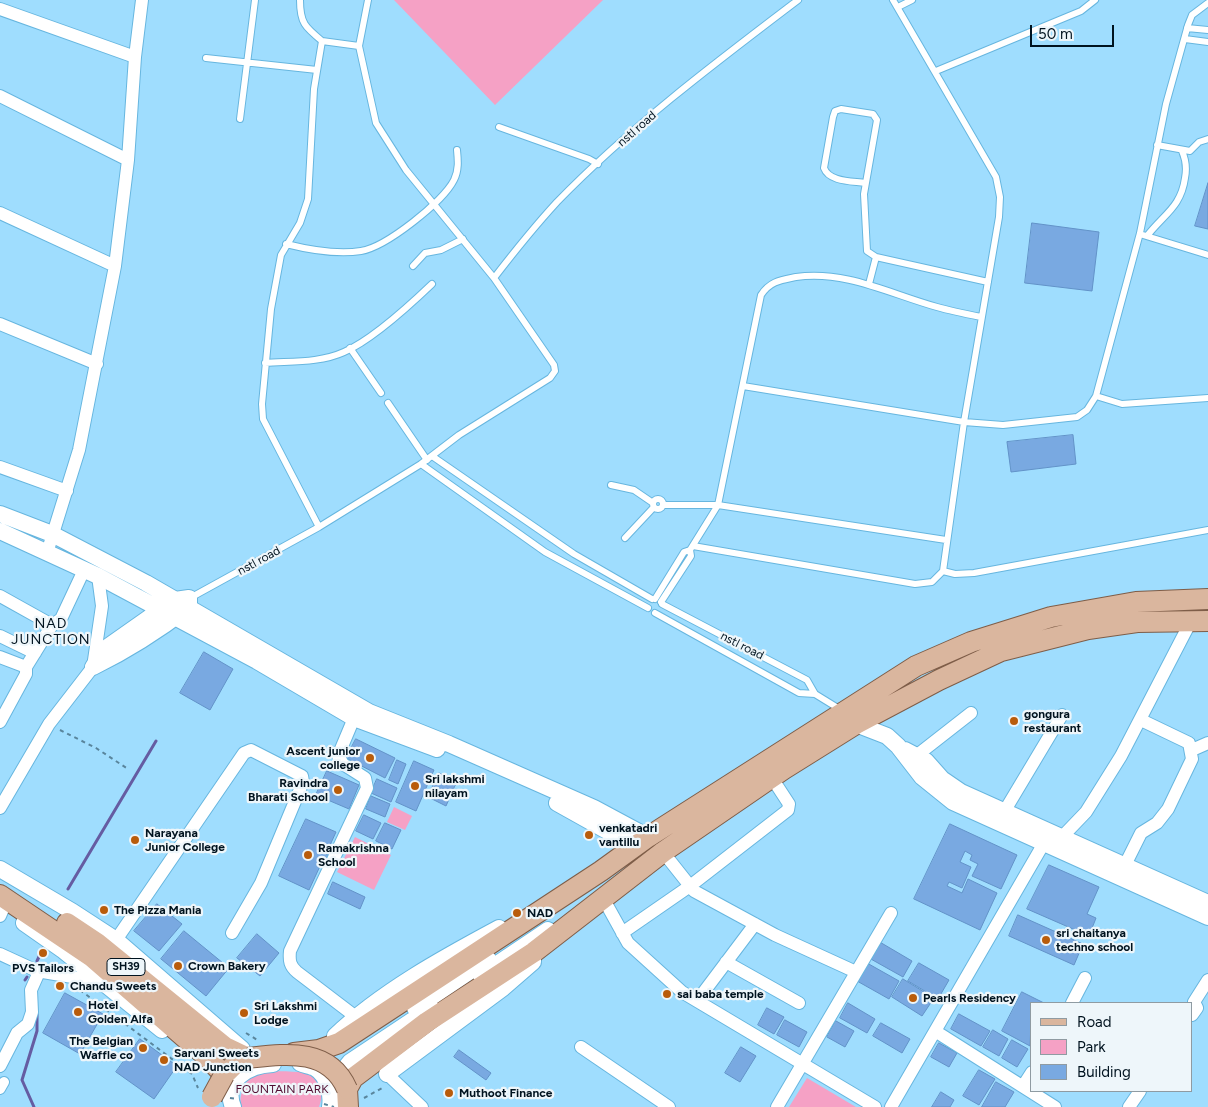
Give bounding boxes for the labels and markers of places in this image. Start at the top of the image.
place label: gongura restaurant [1024,707,1081,735]
marker: gongura restaurant [1008,715,1020,727]
place label: Ascent junior college [286,744,360,772]
marker: Ascent junior college [364,752,376,764]
place label: Sri lakshmi nilayam [425,772,485,800]
place label: Ravindra Bharati School [248,776,328,804]
marker: Sri lakshmi nilayam [409,780,421,792]
marker: Ravindra Bharati School [332,784,344,796]
place label: venkatadri vantillu [599,821,657,849]
place label: Narayana Junior College [145,826,225,854]
marker: venkatadri vantillu [583,829,595,841]
marker: Narayana Junior College [129,834,141,846]
place label: Ramakrishna School [318,841,389,869]
marker: Ramakrishna School [302,849,314,861]
place label: The Pizza Mania [114,903,201,917]
marker: The Pizza Mania [98,904,110,916]
place label: NAD [527,906,553,920]
marker: NAD [511,907,523,919]
place label: sri chaitanya techno school [1056,926,1133,954]
marker: sri chaitanya techno school [1040,934,1052,946]
marker: PVS Tailors [37,947,49,959]
place label: Crown Bakery [188,959,266,973]
marker: Crown Bakery [172,960,184,972]
place label: PVS Tailors [12,961,74,975]
place label: Chandu Sweets [70,979,156,993]
marker: Chandu Sweets [54,980,66,992]
place label: sai baba temple [677,987,764,1001]
marker: sai baba temple [661,988,673,1000]
place label: Pearls Residency [923,991,1016,1005]
marker: Pearls Residency [907,992,919,1004]
place label: Hotel Golden Alfa [88,998,153,1026]
place label: Sri Lakshmi Lodge [254,999,317,1027]
marker: Hotel Golden Alfa [72,1006,84,1018]
marker: Sri Lakshmi Lodge [238,1007,250,1019]
place label: The Belgian Waffle co [69,1034,133,1062]
marker: The Belgian Waffle co [137,1042,149,1054]
place label: Sarvani Sweets NAD Junction [174,1046,259,1074]
marker: Sarvani Sweets NAD Junction [158,1054,170,1066]
place label: Muthoot Finance [459,1086,552,1100]
marker: Muthoot Finance [443,1087,455,1099]

